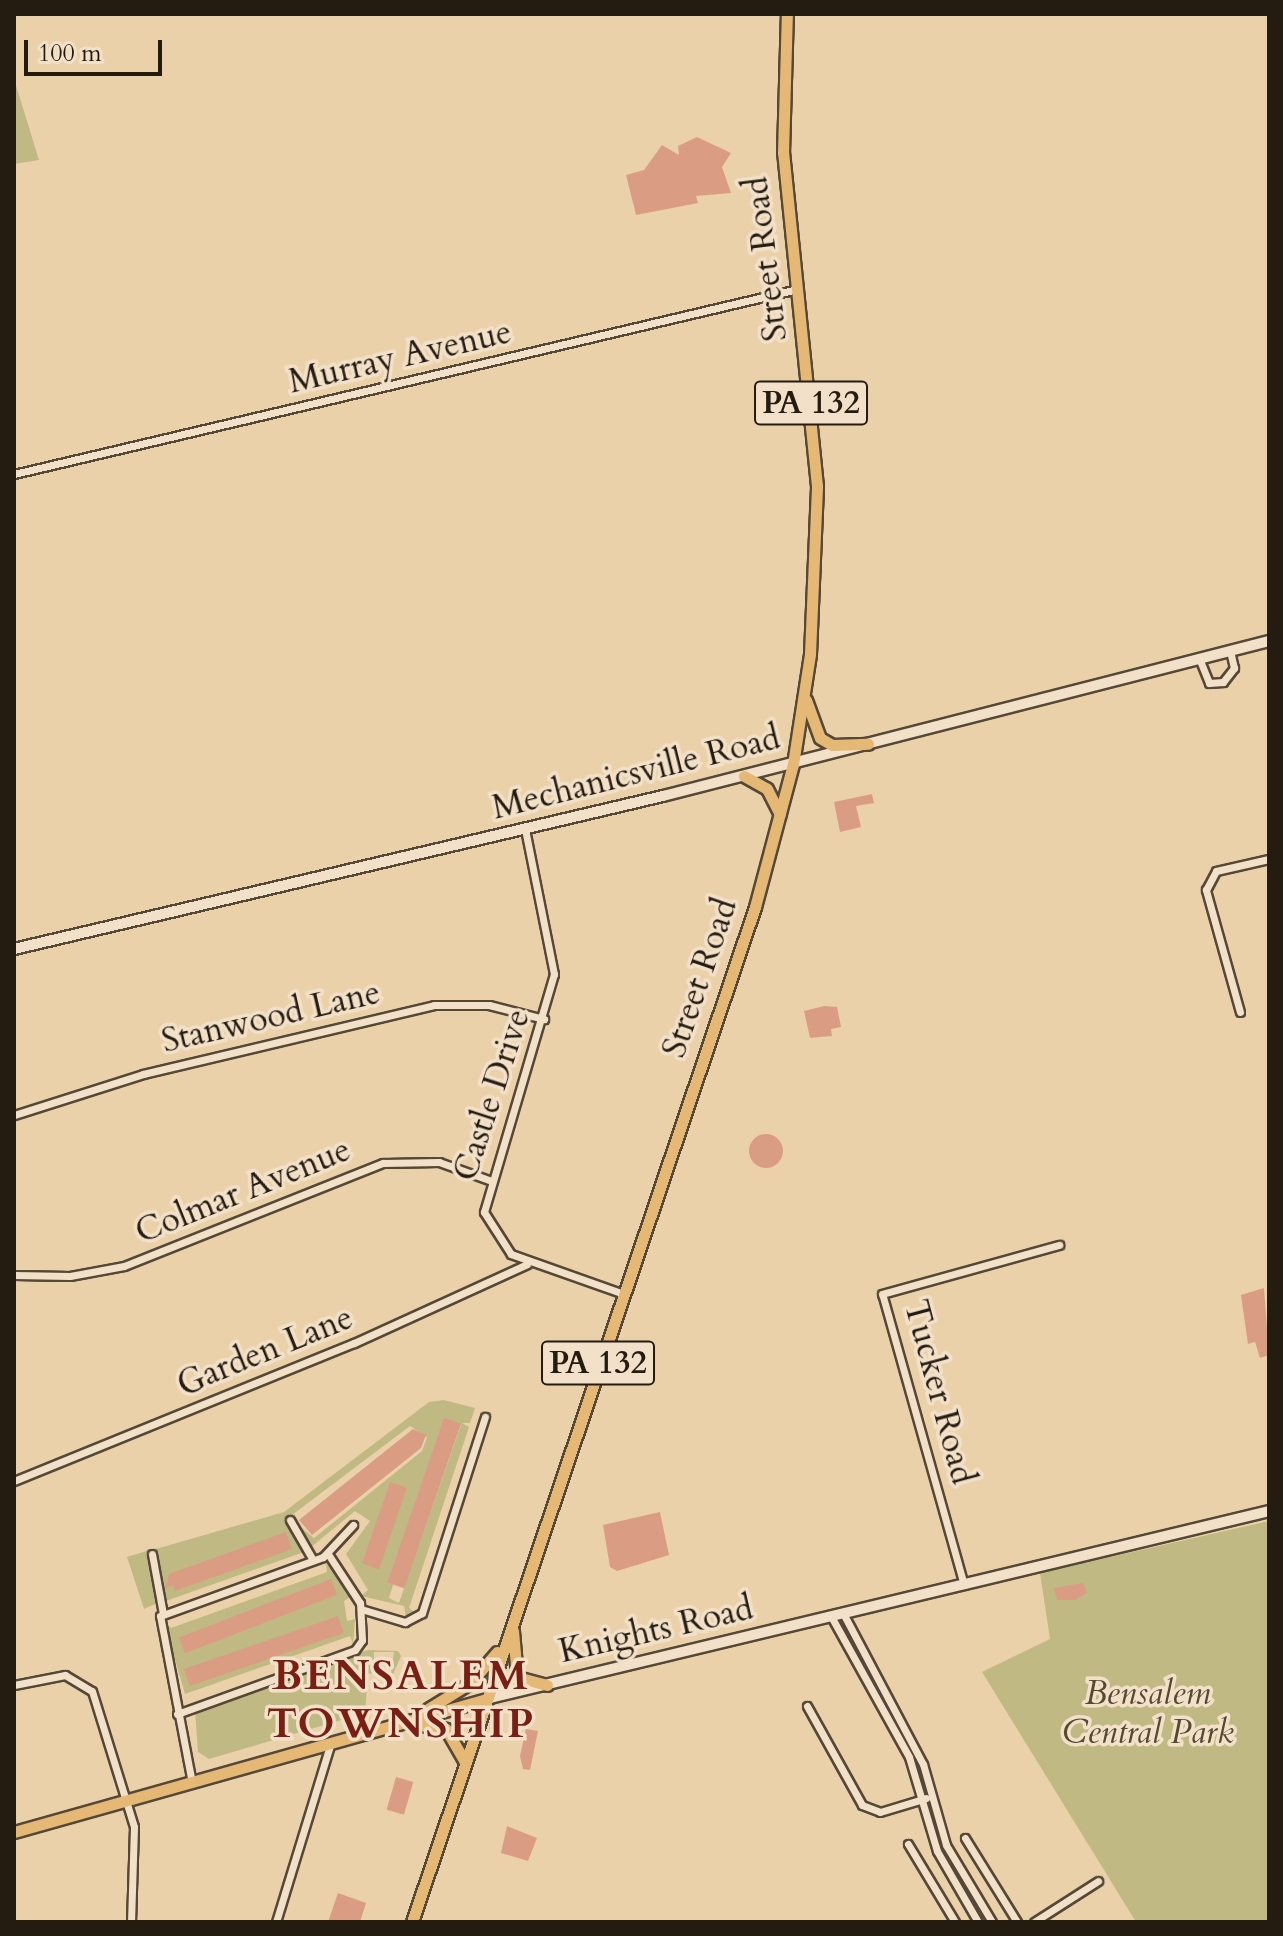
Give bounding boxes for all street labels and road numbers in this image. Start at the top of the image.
street label: Street Road [736,174,796,344]
street label: Murray Avenue [285,312,515,402]
road number: PA 132 [753,375,869,431]
street label: Mechanicsville Road [488,717,784,829]
street label: Street Road [654,893,746,1063]
street label: Stanwood Lane [158,972,384,1062]
street label: Castle Drive [445,1004,539,1186]
street label: Colmar Avenue [130,1129,356,1253]
street label: Tucker Road [895,1295,983,1489]
street label: Garden Lane [171,1297,359,1405]
road number: PA 132 [540,1335,656,1391]
street label: Knights Road [555,1588,757,1672]

